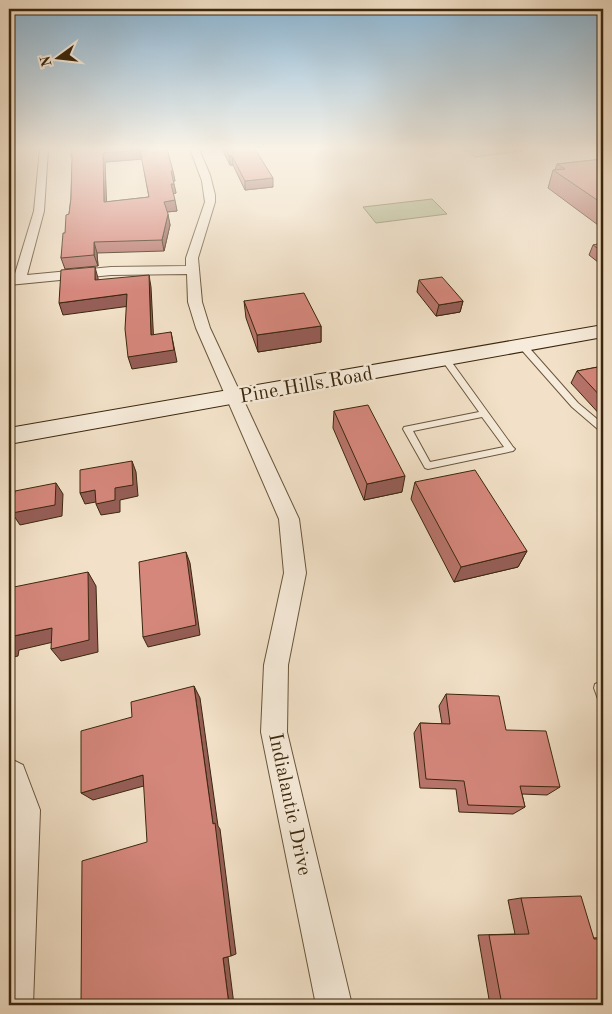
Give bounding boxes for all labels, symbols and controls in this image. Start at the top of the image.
north arrow [32,32,82,82]
text: N [38,54,55,68]
street label: Pine Hills Road [238,364,375,408]
street label: Indialantic Drive [264,731,314,878]

